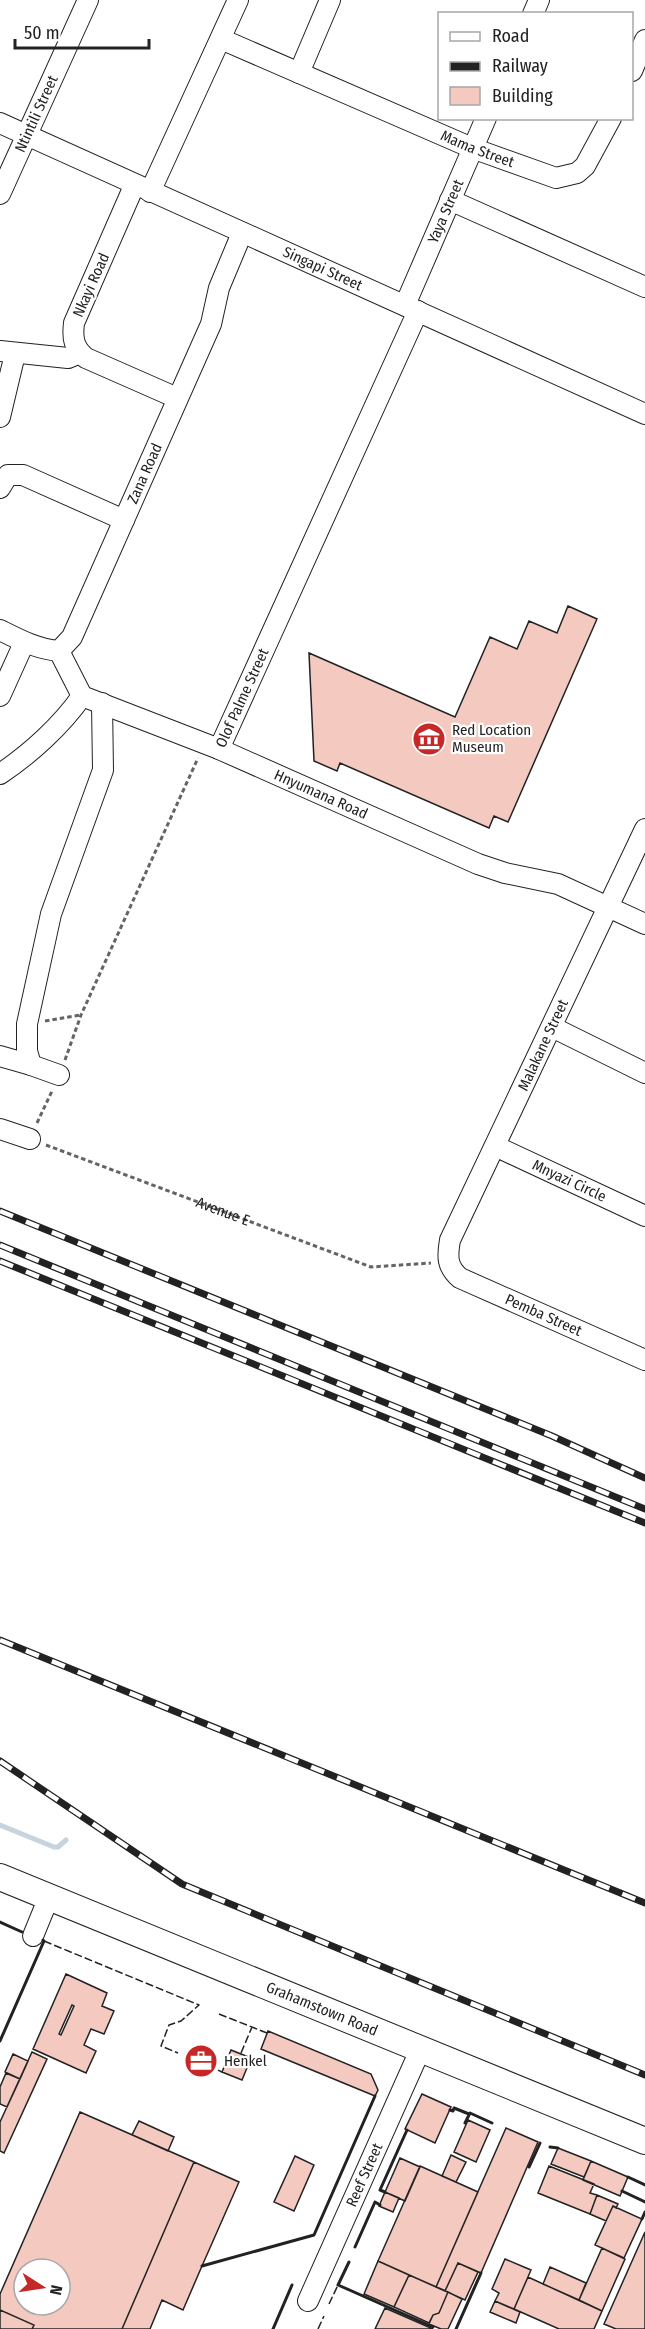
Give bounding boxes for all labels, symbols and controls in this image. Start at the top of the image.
scale bar [15,12,148,50]
legend [438,12,633,120]
text: 50 m [24,22,60,44]
text: Road [492,25,529,47]
text: Railway [492,55,548,77]
street label: Ntintili Street [11,72,62,155]
text: Building [492,85,553,107]
street label: Mama Street [438,126,517,171]
street label: Yaya Street [424,177,467,246]
street label: Singapi Street [280,243,365,294]
street label: Nkayi Road [69,250,113,320]
street label: Zana Road [123,441,166,506]
street label: Olof Palme Street [212,645,273,750]
museum icon: Red Location Museum [411,721,447,757]
place label: Red Location Museum [452,721,531,756]
street label: Hnyumana Road [271,766,370,823]
street label: Malakane Street [514,996,572,1094]
street label: Mnyazi Circle [529,1156,609,1206]
street label: Avenue E [194,1193,252,1230]
street label: Pemba Street [502,1290,585,1340]
street label: Grahamstown Road [264,1978,381,2040]
office icon: Henkel [183,2043,219,2079]
place label: Henkel [224,2052,267,2070]
street label: Reef Street [342,2140,386,2210]
north arrow [12,2257,72,2317]
text: N [46,2283,66,2297]

